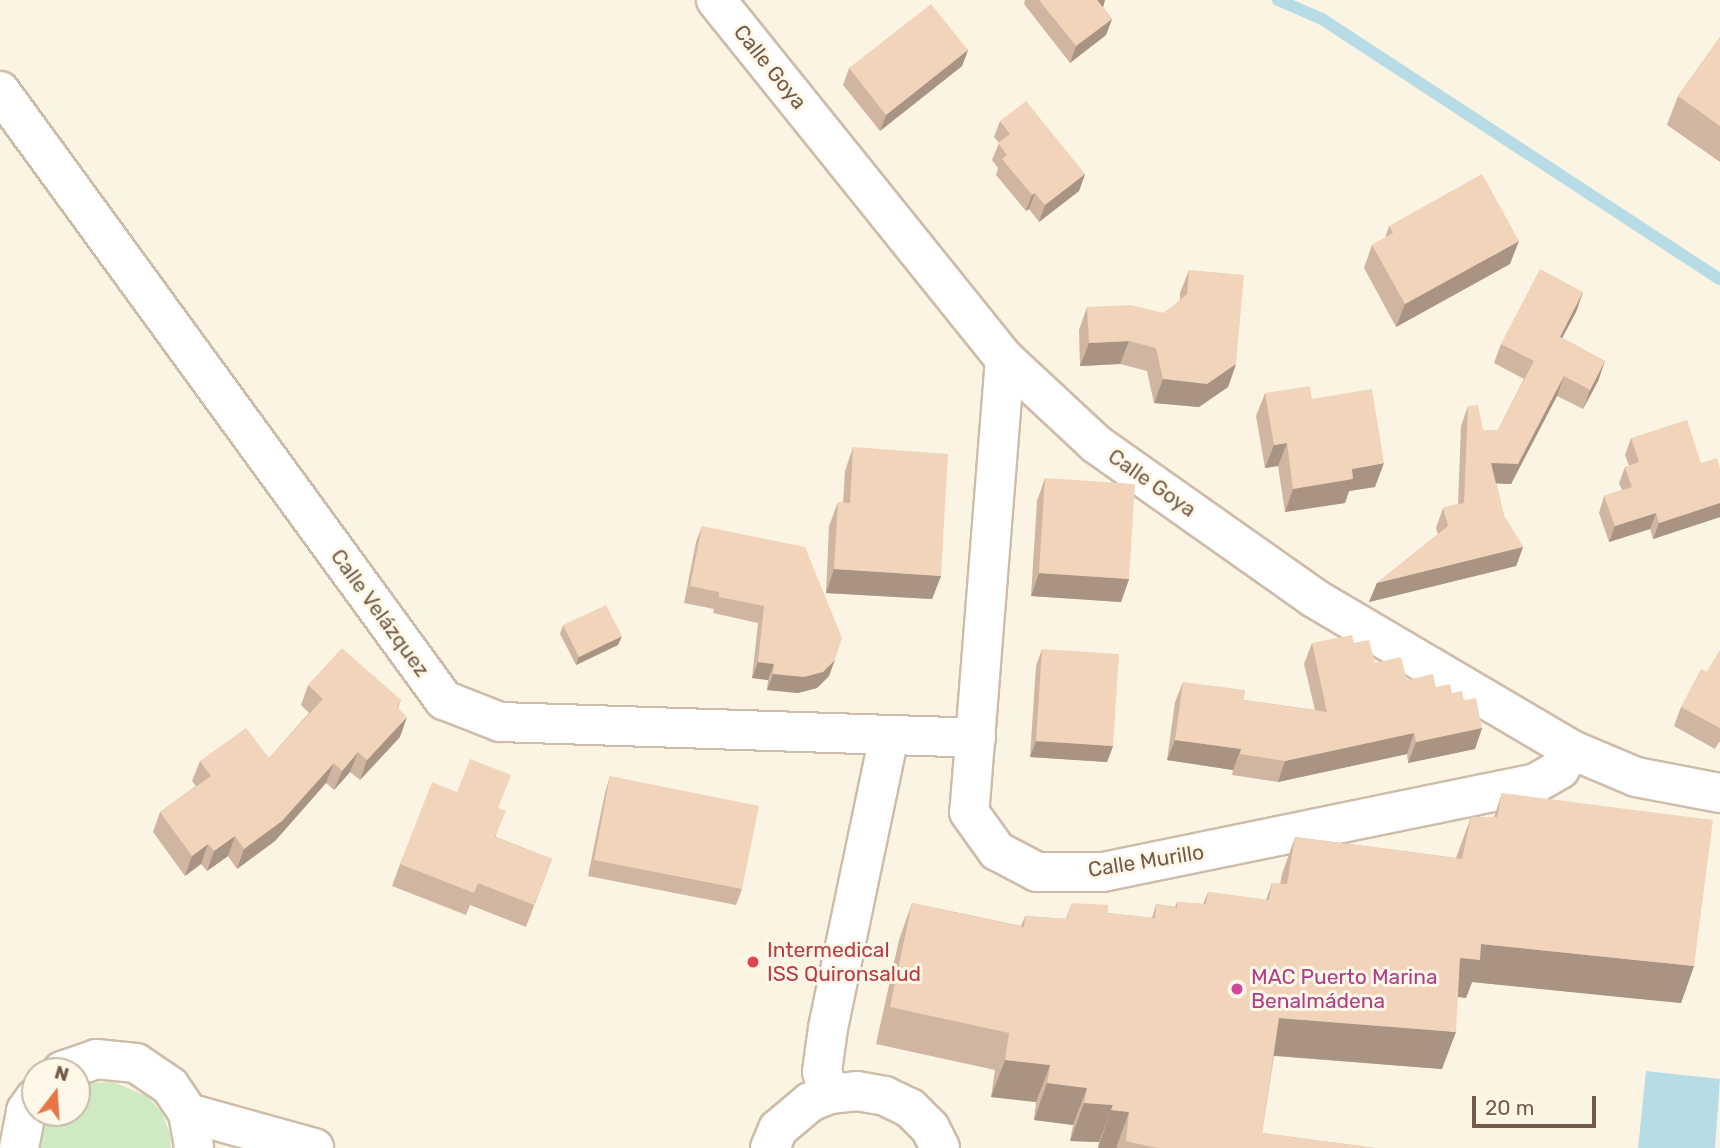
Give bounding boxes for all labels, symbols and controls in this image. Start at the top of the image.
street label: Calle Goya [728,20,812,114]
street label: Calle Goya [1103,444,1201,522]
street label: Calle Velázquez [325,544,435,682]
street label: Calle Murillo [1086,839,1206,883]
place label: Intermedical ISS Quironsalud [767,937,921,987]
marker: Intermedical ISS Quironsalud [745,954,761,970]
place label: MAC Puerto Marina Benalmádena [1251,964,1438,1014]
marker: MAC Puerto Marina Benalmádena [1229,981,1245,997]
north arrow [21,1057,91,1127]
text: N [52,1060,72,1086]
scale bar [1475,1082,1599,1126]
text: 20 m [1485,1095,1534,1120]

